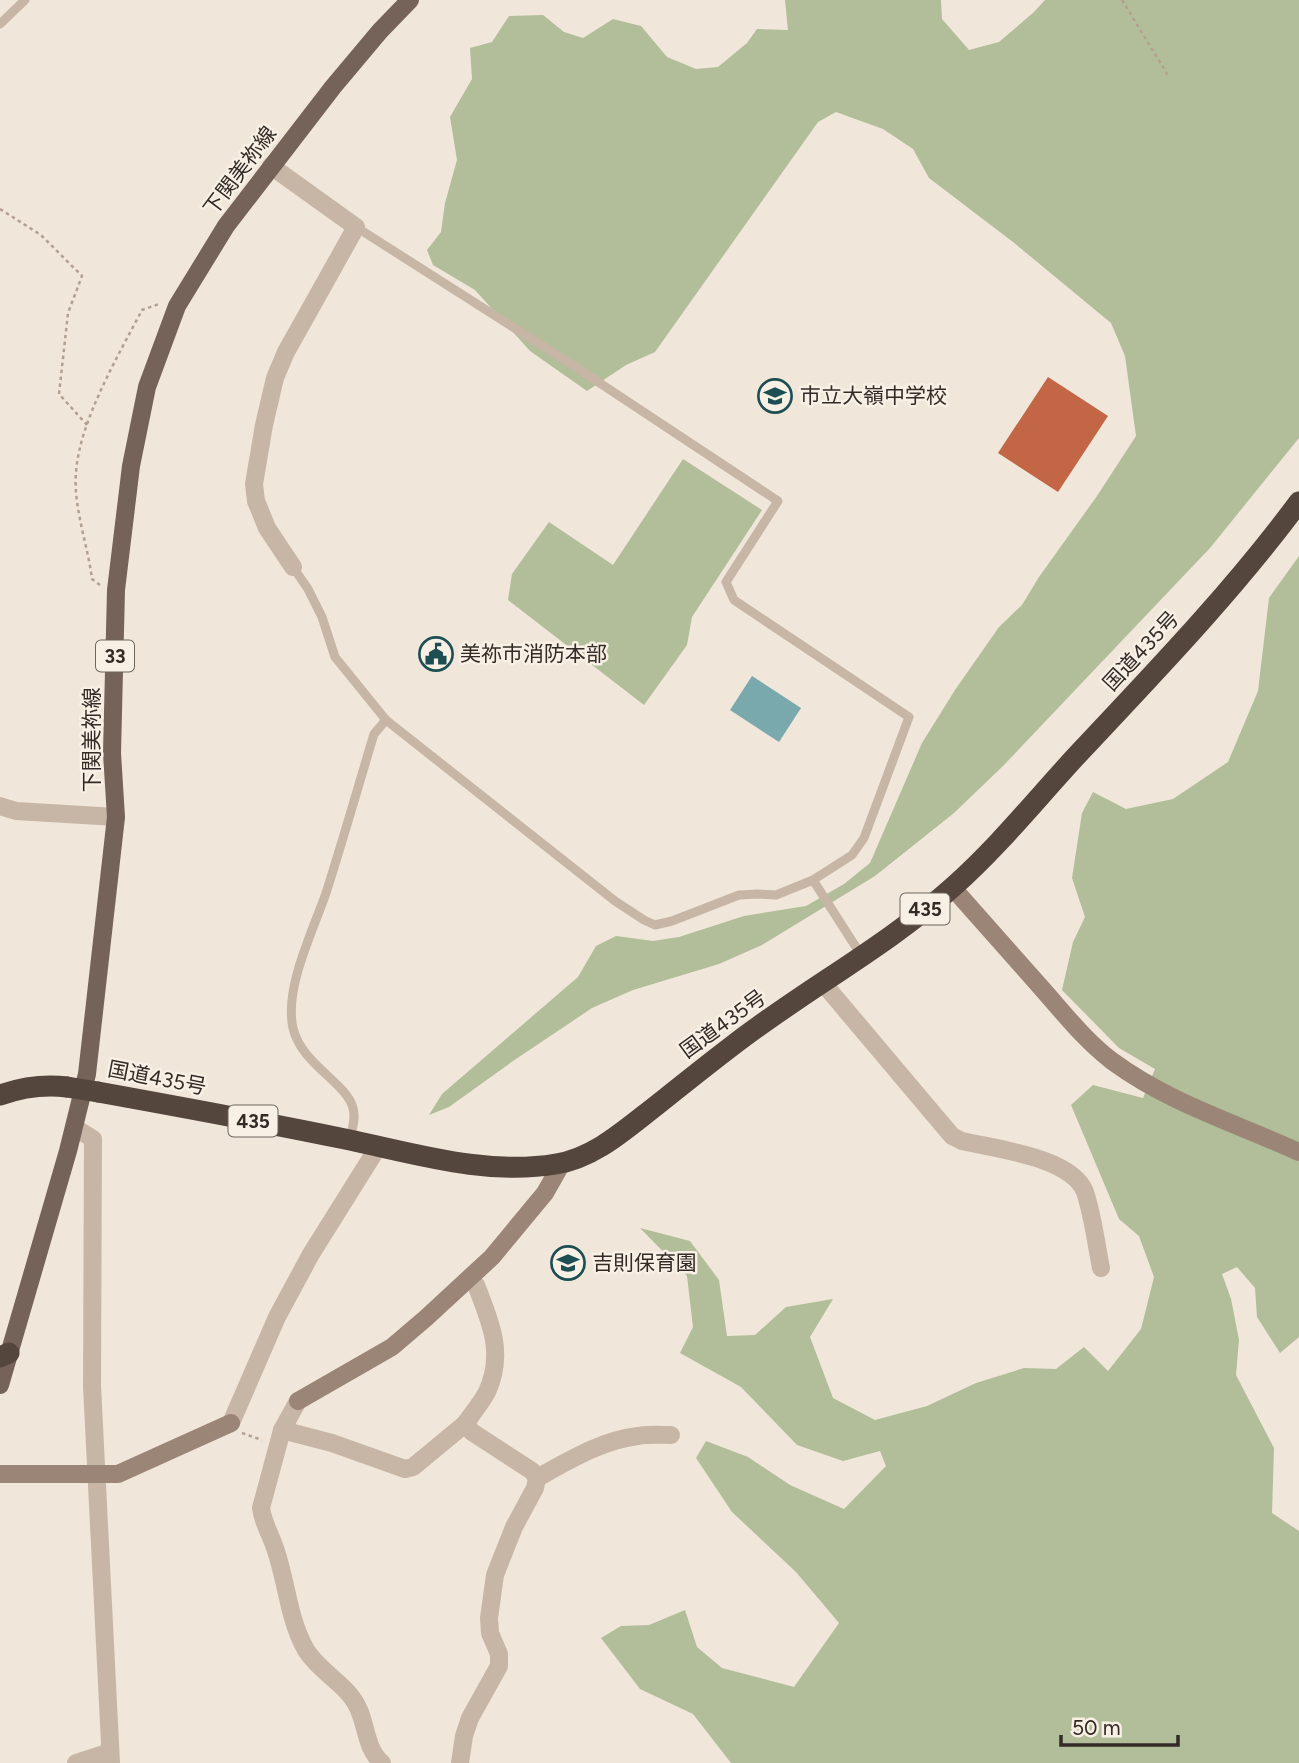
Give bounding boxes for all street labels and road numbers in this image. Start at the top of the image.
street label: 下関美祢線 [198,121,281,220]
street label: 国道435号 [1098,606,1184,696]
road number: 33 [96,640,134,671]
street label: 下関美祢線 [79,688,104,793]
road number: 435 [900,894,950,925]
street label: 国道435号 [675,984,770,1063]
street label: 国道435号 [106,1056,208,1099]
road number: 435 [229,1106,278,1136]

